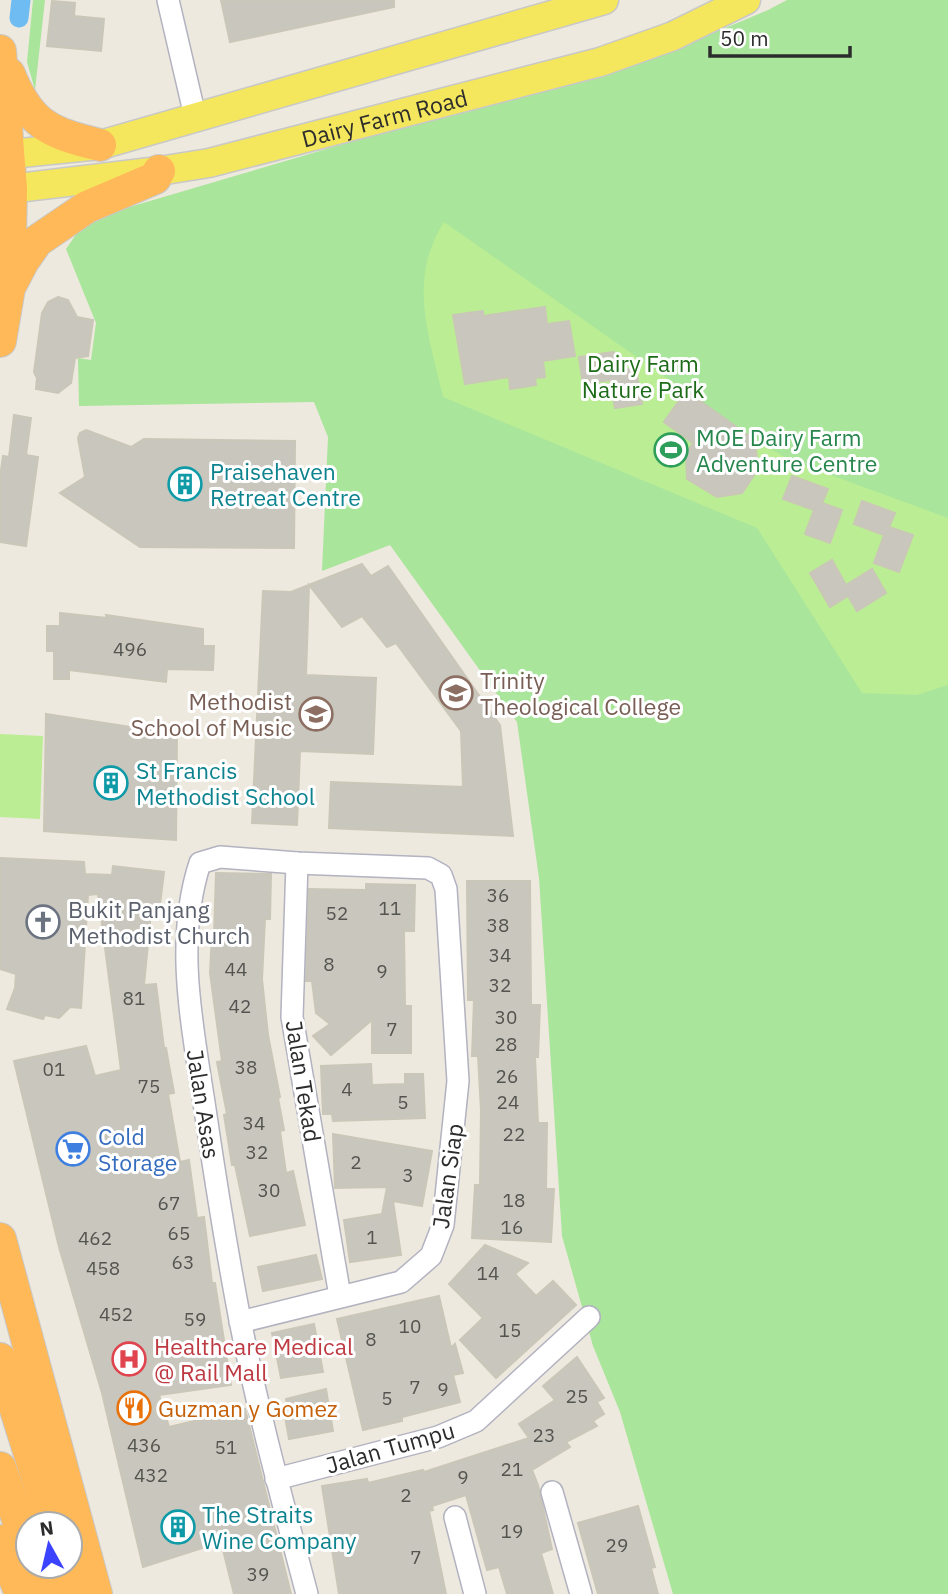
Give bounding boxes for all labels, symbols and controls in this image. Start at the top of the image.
scale bar [710,14,850,58]
text: 50 m [720,24,769,52]
street label: Dairy Farm Road [298,82,471,153]
park label: Dairy Farm Nature Park [582,348,704,404]
place label: MOE Dairy Farm Adventure Centre [696,422,877,478]
sports icon: MOE Dairy Farm Adventure Centre [652,431,690,469]
place label: Praisehaven Retreat Centre [210,456,361,512]
building icon: Praisehaven Retreat Centre [166,465,204,503]
house number: 496 [113,637,147,661]
place label: Trinity Theological College [480,665,681,721]
school or university icon: Trinity Theological College [437,674,475,712]
place label: Methodist School of Music [131,686,292,742]
school or university icon: Methodist School of Music [297,695,335,733]
place label: St Francis Methodist School [136,755,315,811]
building icon: St Francis Methodist School [92,764,130,802]
house number: 36 [487,883,509,907]
place label: Bukit Panjang Methodist Church [68,894,250,950]
house number: 11 [379,896,401,920]
house number: 52 [326,901,348,925]
church icon: Bukit Panjang Methodist Church [24,903,62,941]
house number: 38 [487,913,509,937]
house number: 34 [489,943,511,967]
house number: 8 [323,952,335,976]
house number: 44 [225,957,247,981]
house number: 9 [376,959,388,983]
house number: 32 [489,973,511,997]
house number: 81 [123,986,145,1010]
house number: 42 [229,994,251,1018]
house number: 30 [495,1005,517,1029]
house number: 7 [386,1017,398,1041]
street label: Jalan Tekad [280,1018,328,1144]
house number: 28 [495,1032,517,1056]
street label: Jalan Asas [181,1047,227,1161]
house number: 38 [235,1055,257,1079]
house number: 01 [43,1057,65,1081]
house number: 26 [496,1064,518,1088]
house number: 75 [138,1074,160,1098]
house number: 4 [341,1077,353,1101]
house number: 5 [397,1090,409,1114]
house number: 24 [497,1090,519,1114]
house number: 34 [243,1111,265,1135]
place label: Cold Storage [98,1121,178,1177]
street label: Jalan Siap [425,1122,469,1230]
house number: 22 [503,1122,525,1146]
supermarket icon: Cold Storage [54,1130,92,1168]
house number: 32 [246,1140,268,1164]
house number: 2 [350,1150,362,1174]
house number: 3 [402,1163,414,1187]
house number: 30 [258,1178,280,1202]
house number: 18 [503,1188,525,1212]
house number: 67 [158,1191,180,1215]
house number: 16 [501,1215,523,1239]
house number: 65 [168,1221,190,1245]
house number: 1 [366,1225,378,1249]
house number: 462 [78,1226,112,1250]
house number: 63 [172,1250,194,1274]
house number: 458 [86,1256,120,1280]
house number: 14 [477,1261,499,1285]
house number: 452 [99,1302,133,1326]
house number: 59 [184,1307,206,1331]
house number: 10 [399,1314,421,1338]
house number: 15 [499,1318,521,1342]
house number: 8 [365,1327,377,1351]
place label: Healthcare Medical @ Rail Mall [154,1331,353,1387]
hospital icon: Healthcare Medical @ Rail Mall [110,1340,148,1378]
house number: 7 [409,1375,421,1399]
house number: 9 [437,1377,449,1401]
house number: 25 [566,1384,588,1408]
house number: 5 [381,1386,393,1410]
restaurant icon: Guzman y Gomez [115,1389,153,1427]
place label: Guzman y Gomez [158,1393,338,1423]
street label: Jalan Tumpu [322,1414,458,1480]
house number: 23 [533,1423,555,1447]
house number: 436 [127,1433,161,1457]
house number: 51 [215,1435,237,1459]
house number: 21 [501,1457,523,1481]
house number: 432 [134,1463,168,1487]
house number: 9 [457,1465,469,1489]
house number: 2 [400,1483,412,1507]
place label: The Straits Wine Company [202,1499,357,1555]
building icon: The Straits Wine Company [159,1508,197,1546]
north arrow [14,1510,84,1580]
text: N [38,1515,55,1541]
house number: 19 [501,1519,523,1543]
house number: 29 [606,1533,628,1557]
house number: 7 [410,1545,422,1569]
house number: 39 [247,1562,269,1586]

